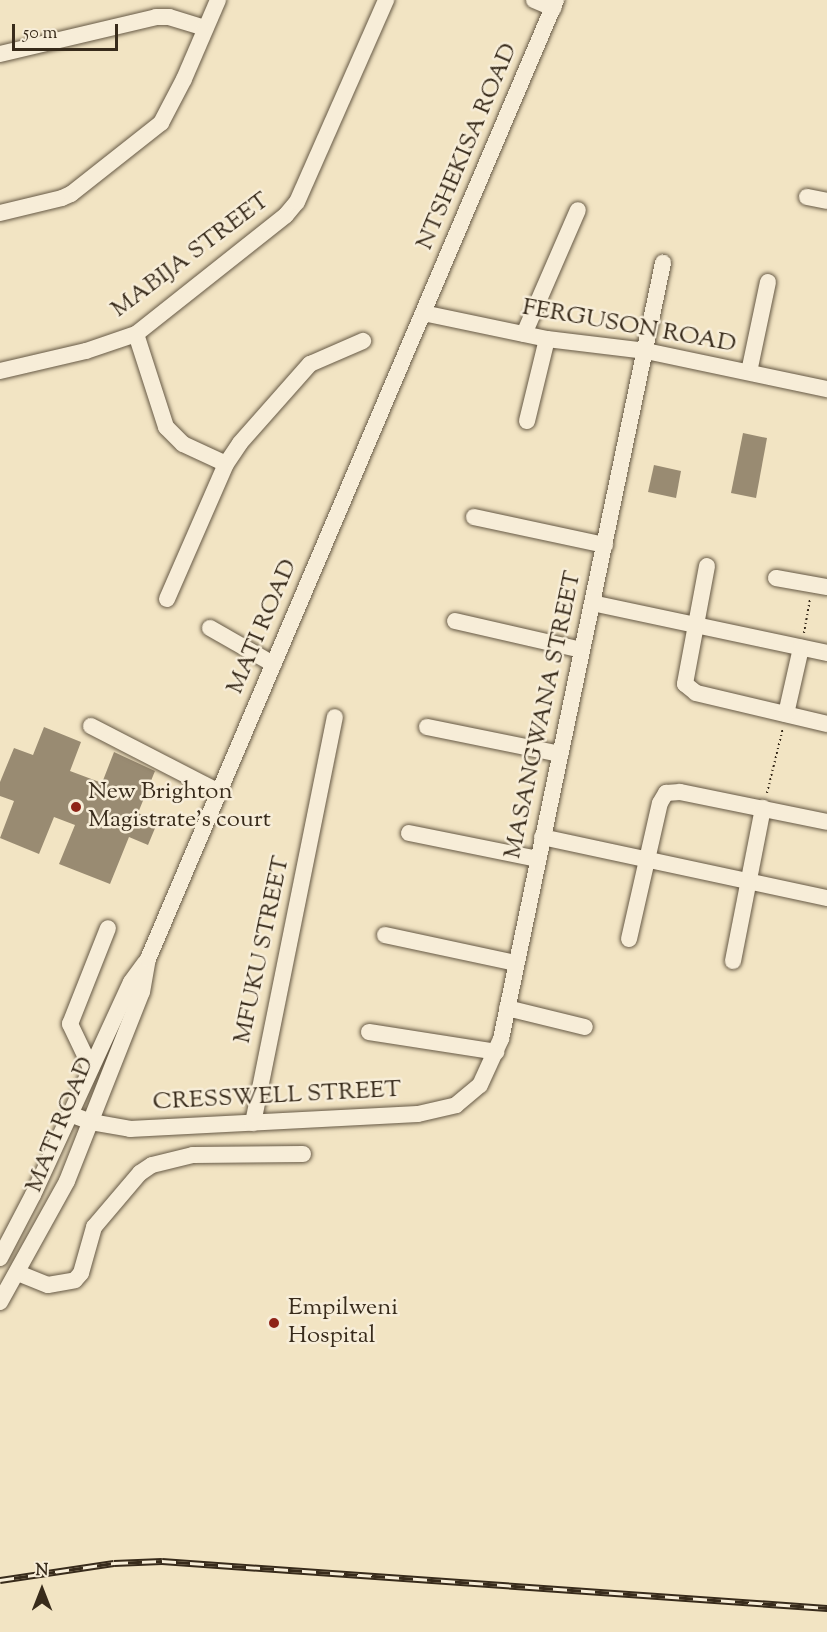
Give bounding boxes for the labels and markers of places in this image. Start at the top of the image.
place label: New Brighton Magistrate's court [88,779,271,835]
marker: New Brighton Magistrate's court [69,800,83,814]
place label: Empilweni Hospital [288,1295,398,1351]
marker: Empilweni Hospital [265,1314,283,1332]

